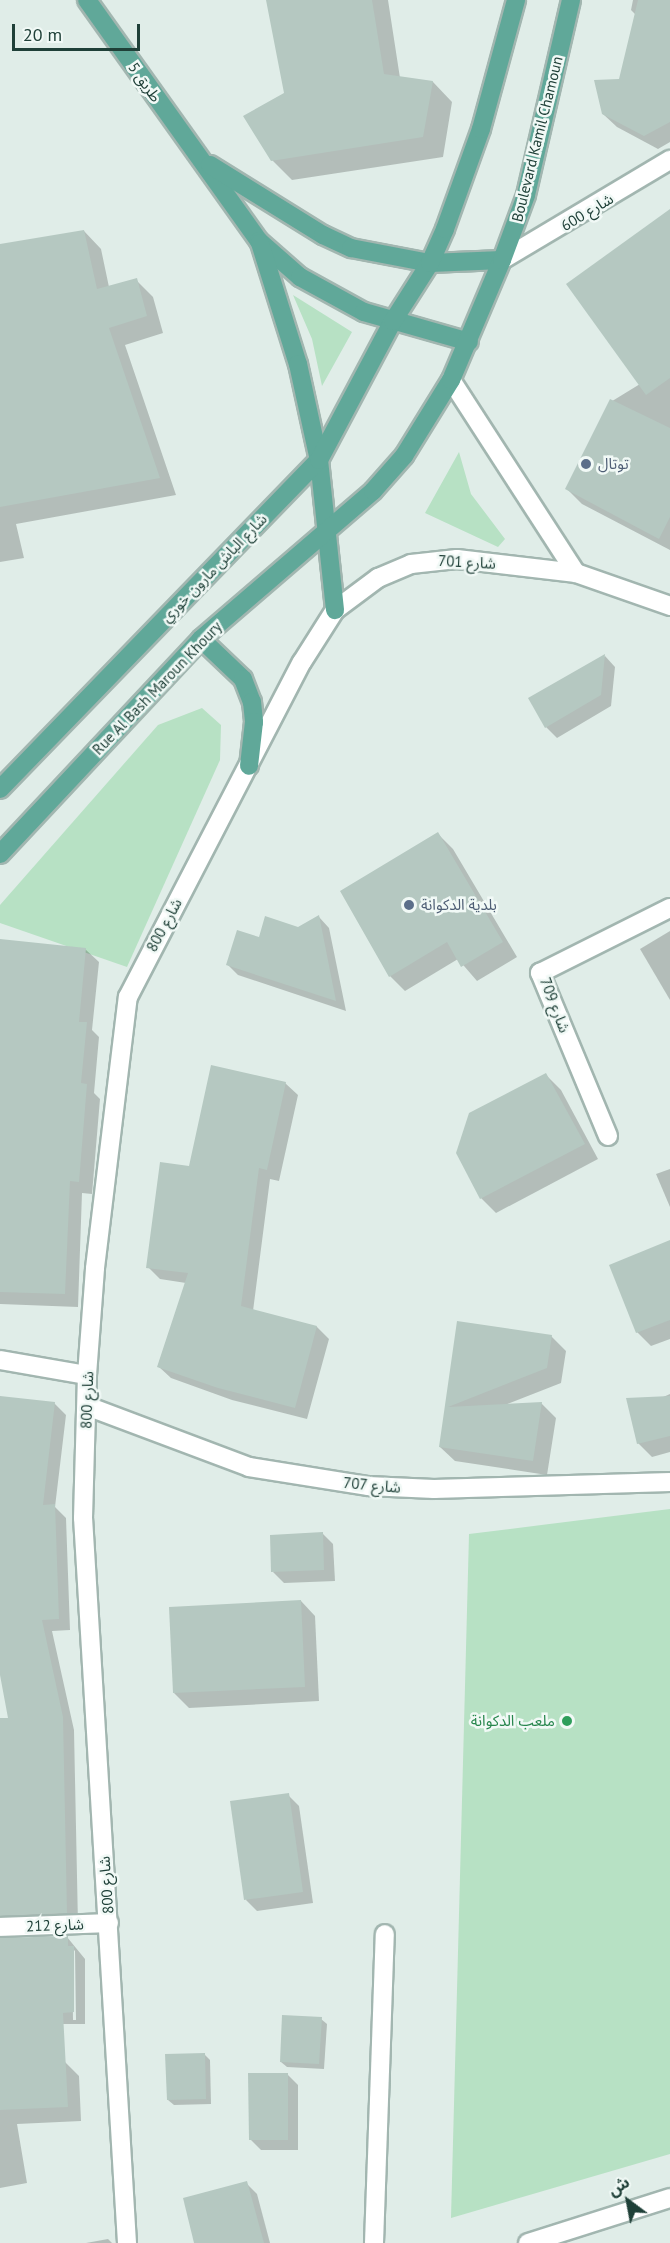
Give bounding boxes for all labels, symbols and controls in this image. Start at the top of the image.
scale bar [15,12,142,50]
text: 20 m [23,23,62,46]
street label: Boulevard Kamil Chamoun [508,54,566,224]
street label: طريق 5 [125,59,165,105]
street label: شارع 600 [558,189,616,235]
place label: توتال [598,455,629,473]
marker: توتال [579,457,593,471]
street label: شارع الباش مارون خوري [158,510,270,626]
street label: شارع 701 [438,552,496,572]
street label: Rue Al Bash Maroun Khoury [88,617,226,759]
street label: 800 شارع [142,895,186,955]
place label: بلدية الدكوانة [421,896,497,914]
marker: بلدية الدكوانة [402,898,416,912]
street label: شارع 709 [536,975,574,1035]
street label: 800 شارع [77,1371,97,1429]
street label: شارع 707 [342,1474,402,1496]
place label: ملعب الدكوانة [471,1712,555,1730]
marker: ملعب الدكوانة [560,1714,574,1728]
street label: 800 شارع [95,1856,117,1914]
street label: شارع 212 [26,1915,84,1935]
north arrow [598,2171,658,2231]
text: ش [604,2171,633,2200]

